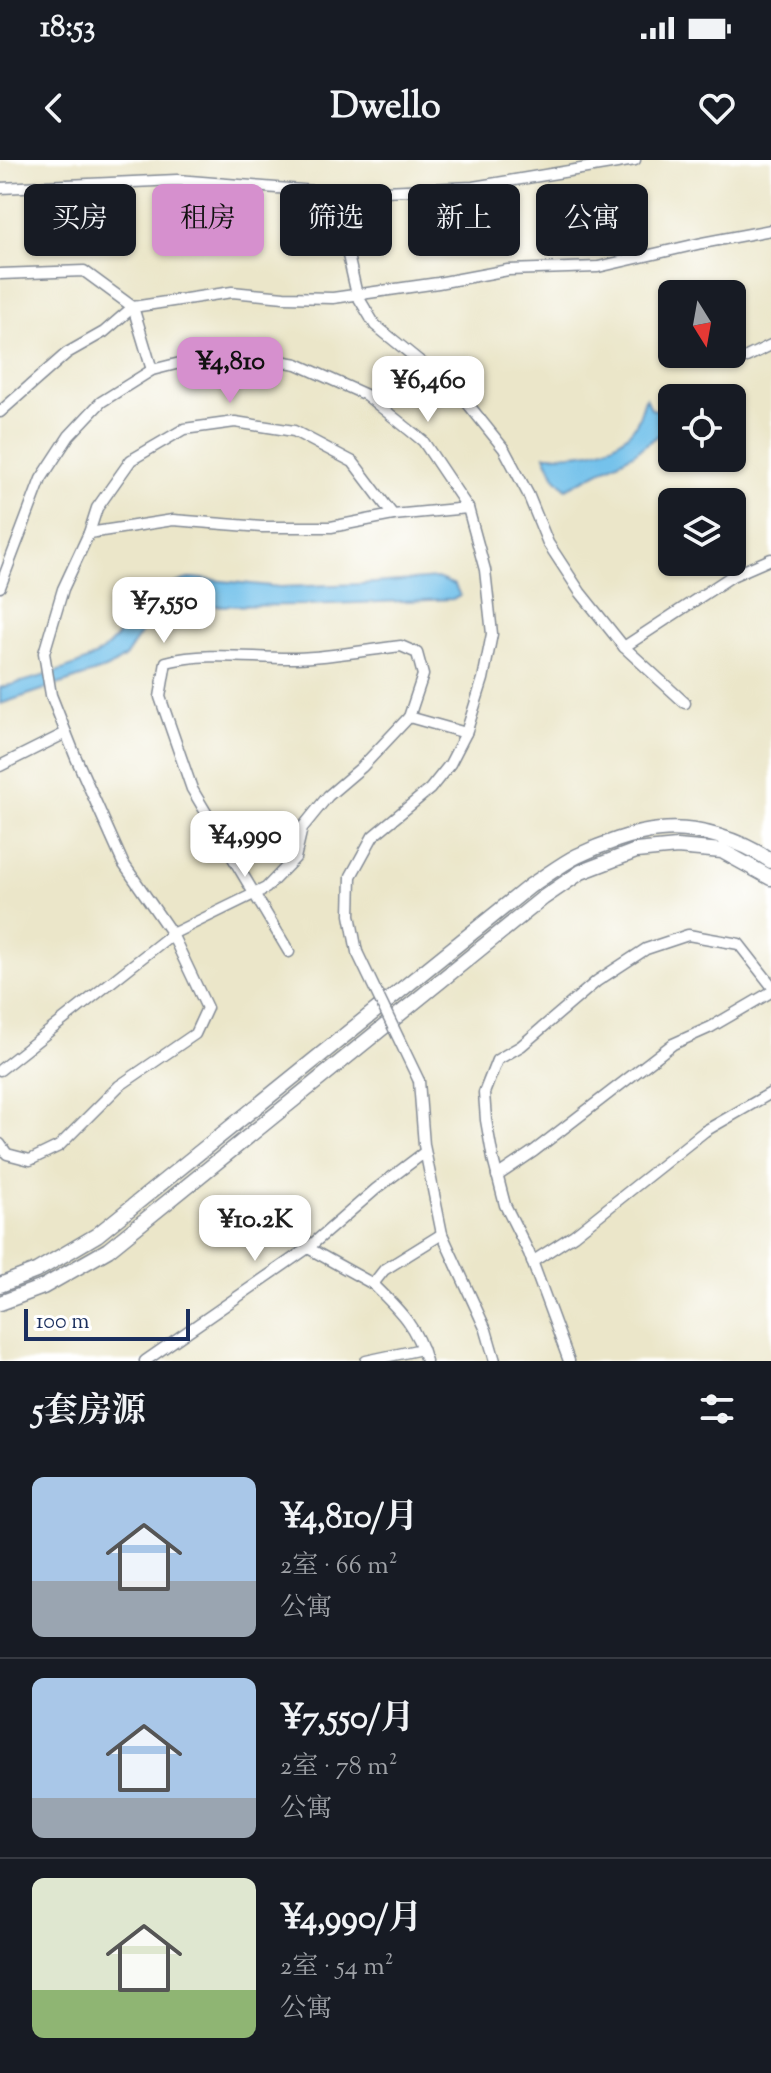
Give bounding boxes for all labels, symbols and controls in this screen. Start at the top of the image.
text: 18:53 [40,7,95,50]
text: Dwello [330,82,441,134]
icon: back [32,86,76,130]
icon: heart [695,86,739,130]
chip: 买房 [24,184,136,256]
chip: 租房 [152,184,264,256]
chip: 筛选 [280,184,392,256]
chip: 新上 [408,184,520,256]
chip: 公寓 [536,184,648,256]
north arrow [658,280,746,368]
map controls [658,280,746,576]
pin: ¥4,810 [165,337,295,405]
text: ¥4,810 [195,344,265,381]
pin: ¥6,460 [363,356,493,424]
text: ¥6,460 [390,363,466,400]
button: locate [658,384,746,472]
button: layers [658,488,746,576]
pin: ¥7,550 [99,577,229,645]
text: ¥7,550 [130,584,198,621]
pin: ¥4,990 [180,811,310,879]
text: ¥4,990 [208,818,282,855]
pin: ¥10.2K [190,1195,320,1263]
text: ¥10.2K [217,1202,293,1239]
scale bar [24,1305,190,1341]
text: 100 m [36,1307,89,1339]
icon: filters [695,1387,739,1431]
text: 5套房源 [32,1388,146,1437]
text: ¥4,810/月 [280,1494,418,1543]
icon: home [96,1509,192,1605]
text: 2室 · 66 m² [280,1548,397,1585]
text: 公寓 [280,1590,332,1627]
text: ¥7,550/月 [280,1695,415,1744]
icon: home [96,1710,192,1806]
text: 2室 · 78 m² [280,1749,398,1786]
text: 公寓 [280,1791,332,1828]
text: ¥4,990/月 [280,1895,422,1944]
icon: home [96,1910,192,2006]
text: 2室 · 54 m² [280,1949,394,1986]
text: 公寓 [280,1991,332,2028]

